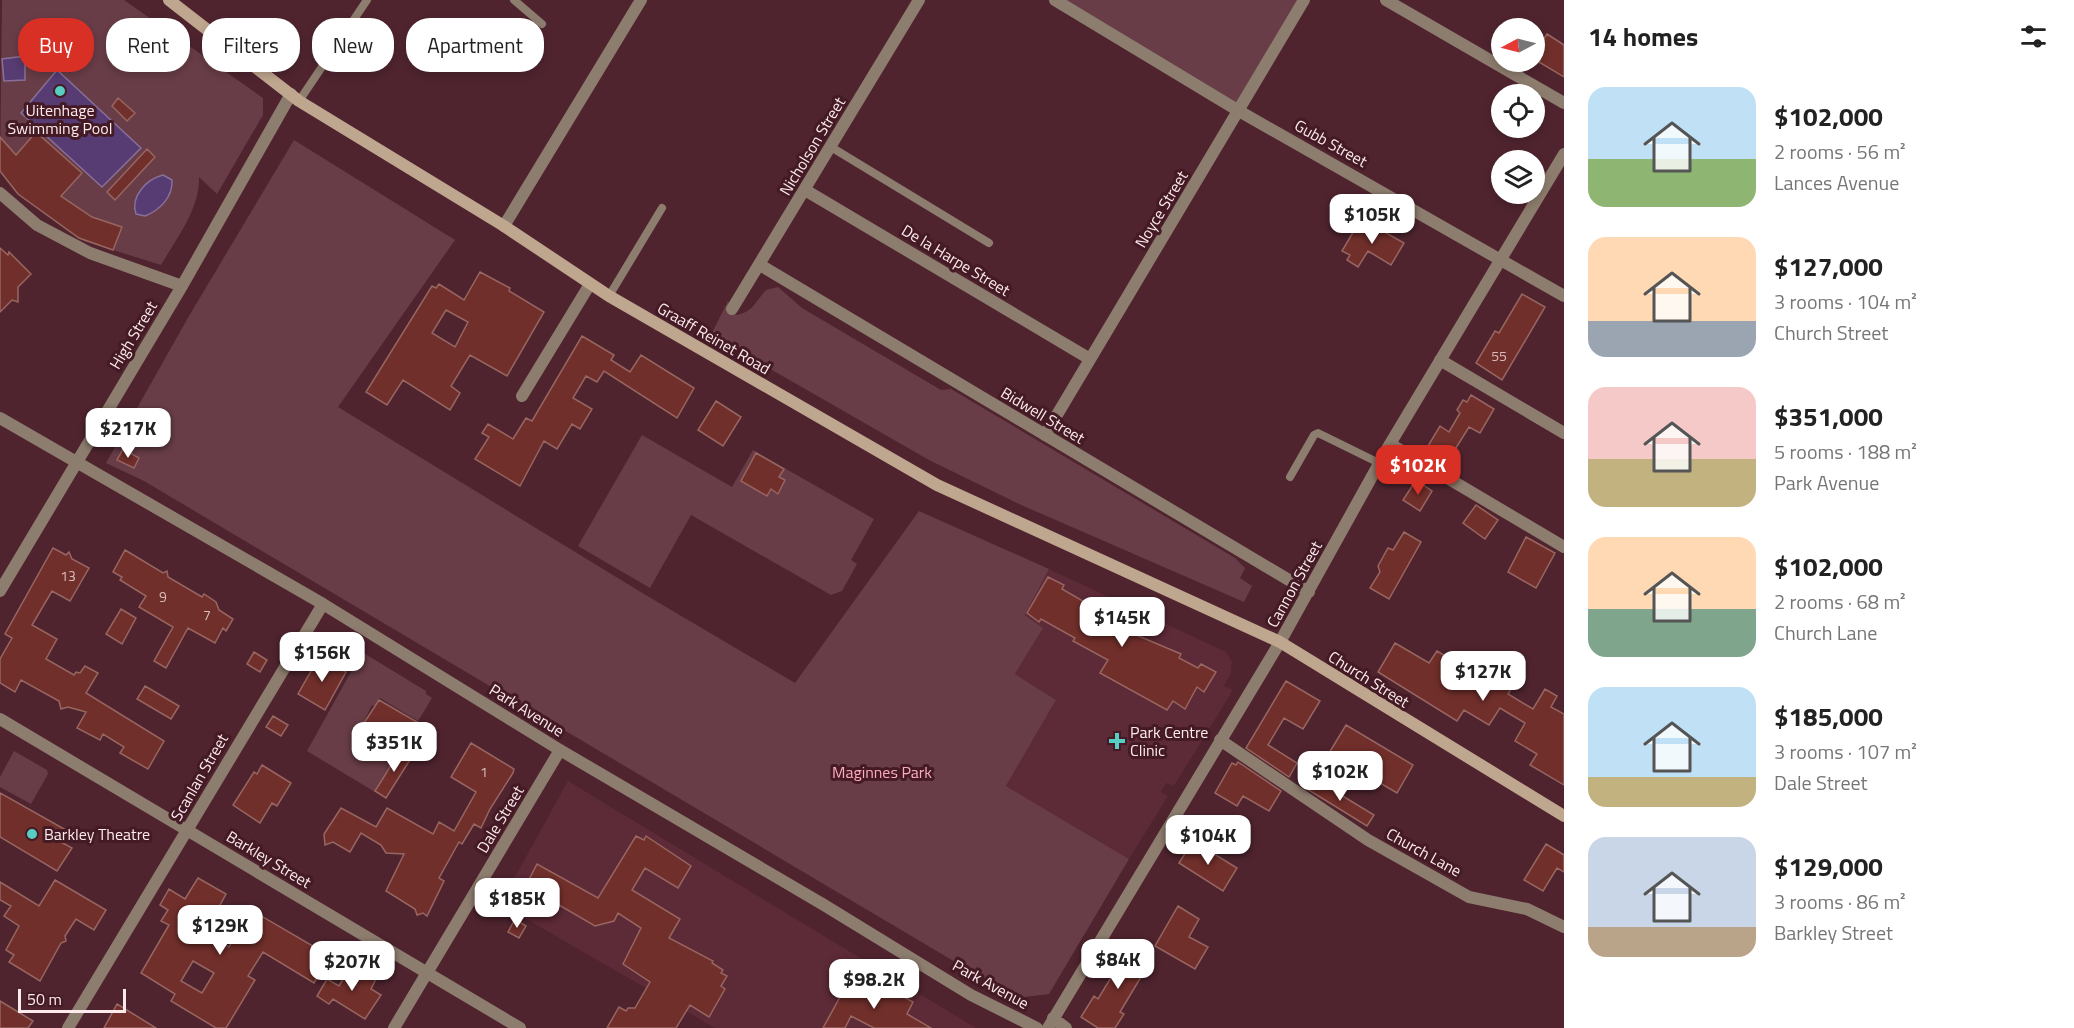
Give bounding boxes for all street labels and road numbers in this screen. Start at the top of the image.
street label: Nicholson Street [773,92,851,200]
street label: Gubb Street [1290,113,1372,173]
street label: Noyce Street [1128,165,1194,252]
street label: De la Harpe Street [897,218,1015,302]
street label: High Street [103,296,163,374]
street label: Graaff Reinet Road [653,296,775,380]
street label: Bidwell Street [996,380,1090,450]
street label: Cannon Street [1260,536,1328,632]
street label: Church Street [1324,645,1414,714]
street label: Park Avenue [485,678,569,742]
street label: Scanlan Street [164,729,234,825]
street label: Dale Street [470,780,530,857]
street label: Church Lane [1382,821,1466,883]
street label: Barkley Street [222,824,316,894]
street label: Park Avenue [948,953,1034,1015]

